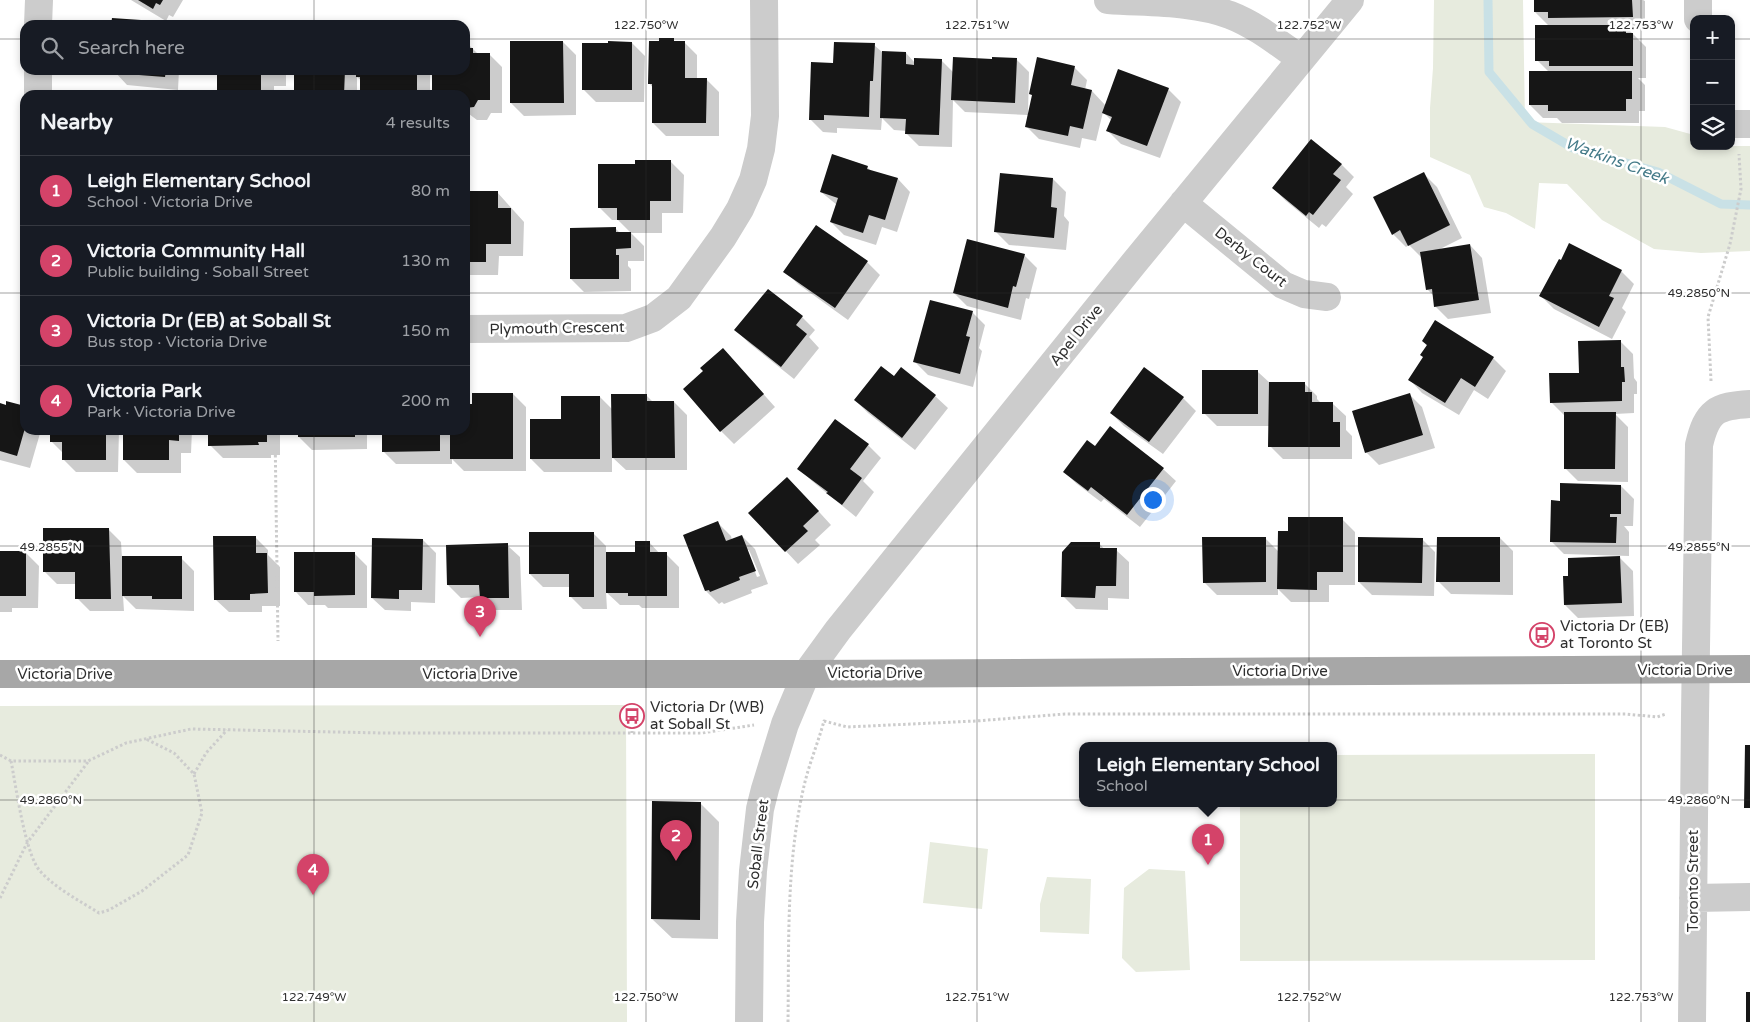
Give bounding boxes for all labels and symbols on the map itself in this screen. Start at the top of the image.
text: 122.750°W [614,18,678,32]
text: 122.751°W [945,18,1009,32]
text: 122.752°W [1277,18,1341,32]
text: 122.753°W [1609,18,1673,32]
water label: Watkins Creek [1562,133,1672,189]
street label: Derby Court [1211,223,1291,291]
text: 49.2850°N [1668,286,1730,300]
street label: Apel Drive [1046,301,1106,369]
street label: Plymouth Crescent [489,318,625,338]
your location [1140,487,1166,513]
text: 49.2855°N [20,540,82,554]
text: 49.2855°N [1668,540,1730,554]
pin: 3 [464,596,496,637]
place label: Victoria Dr (EB) at Toronto St [1560,617,1669,652]
bus stop icon: Victoria Dr (EB) at Toronto St [1529,622,1555,648]
street label: Victoria Drive [1637,661,1733,679]
street label: Victoria Drive [1232,662,1328,680]
street label: Victoria Drive [827,664,923,682]
street label: Victoria Drive [17,665,113,683]
street label: Victoria Drive [422,665,518,683]
place label: Victoria Dr (WB) at Soball St [650,698,764,733]
bus stop icon: Victoria Dr (WB) at Soball St [619,703,645,729]
text: 49.2860°N [20,793,82,807]
text: 49.2860°N [1668,793,1730,807]
street label: Soball Street [744,798,772,890]
pin: 2 [660,820,692,861]
pin: 1 [1192,824,1224,865]
street label: Toronto Street [1684,830,1702,932]
pin: 4 [297,854,329,895]
text: 122.749°W [282,990,346,1004]
text: 122.750°W [614,990,678,1004]
text: 122.751°W [945,990,1009,1004]
text: 122.752°W [1277,990,1341,1004]
text: 122.753°W [1609,990,1673,1004]

